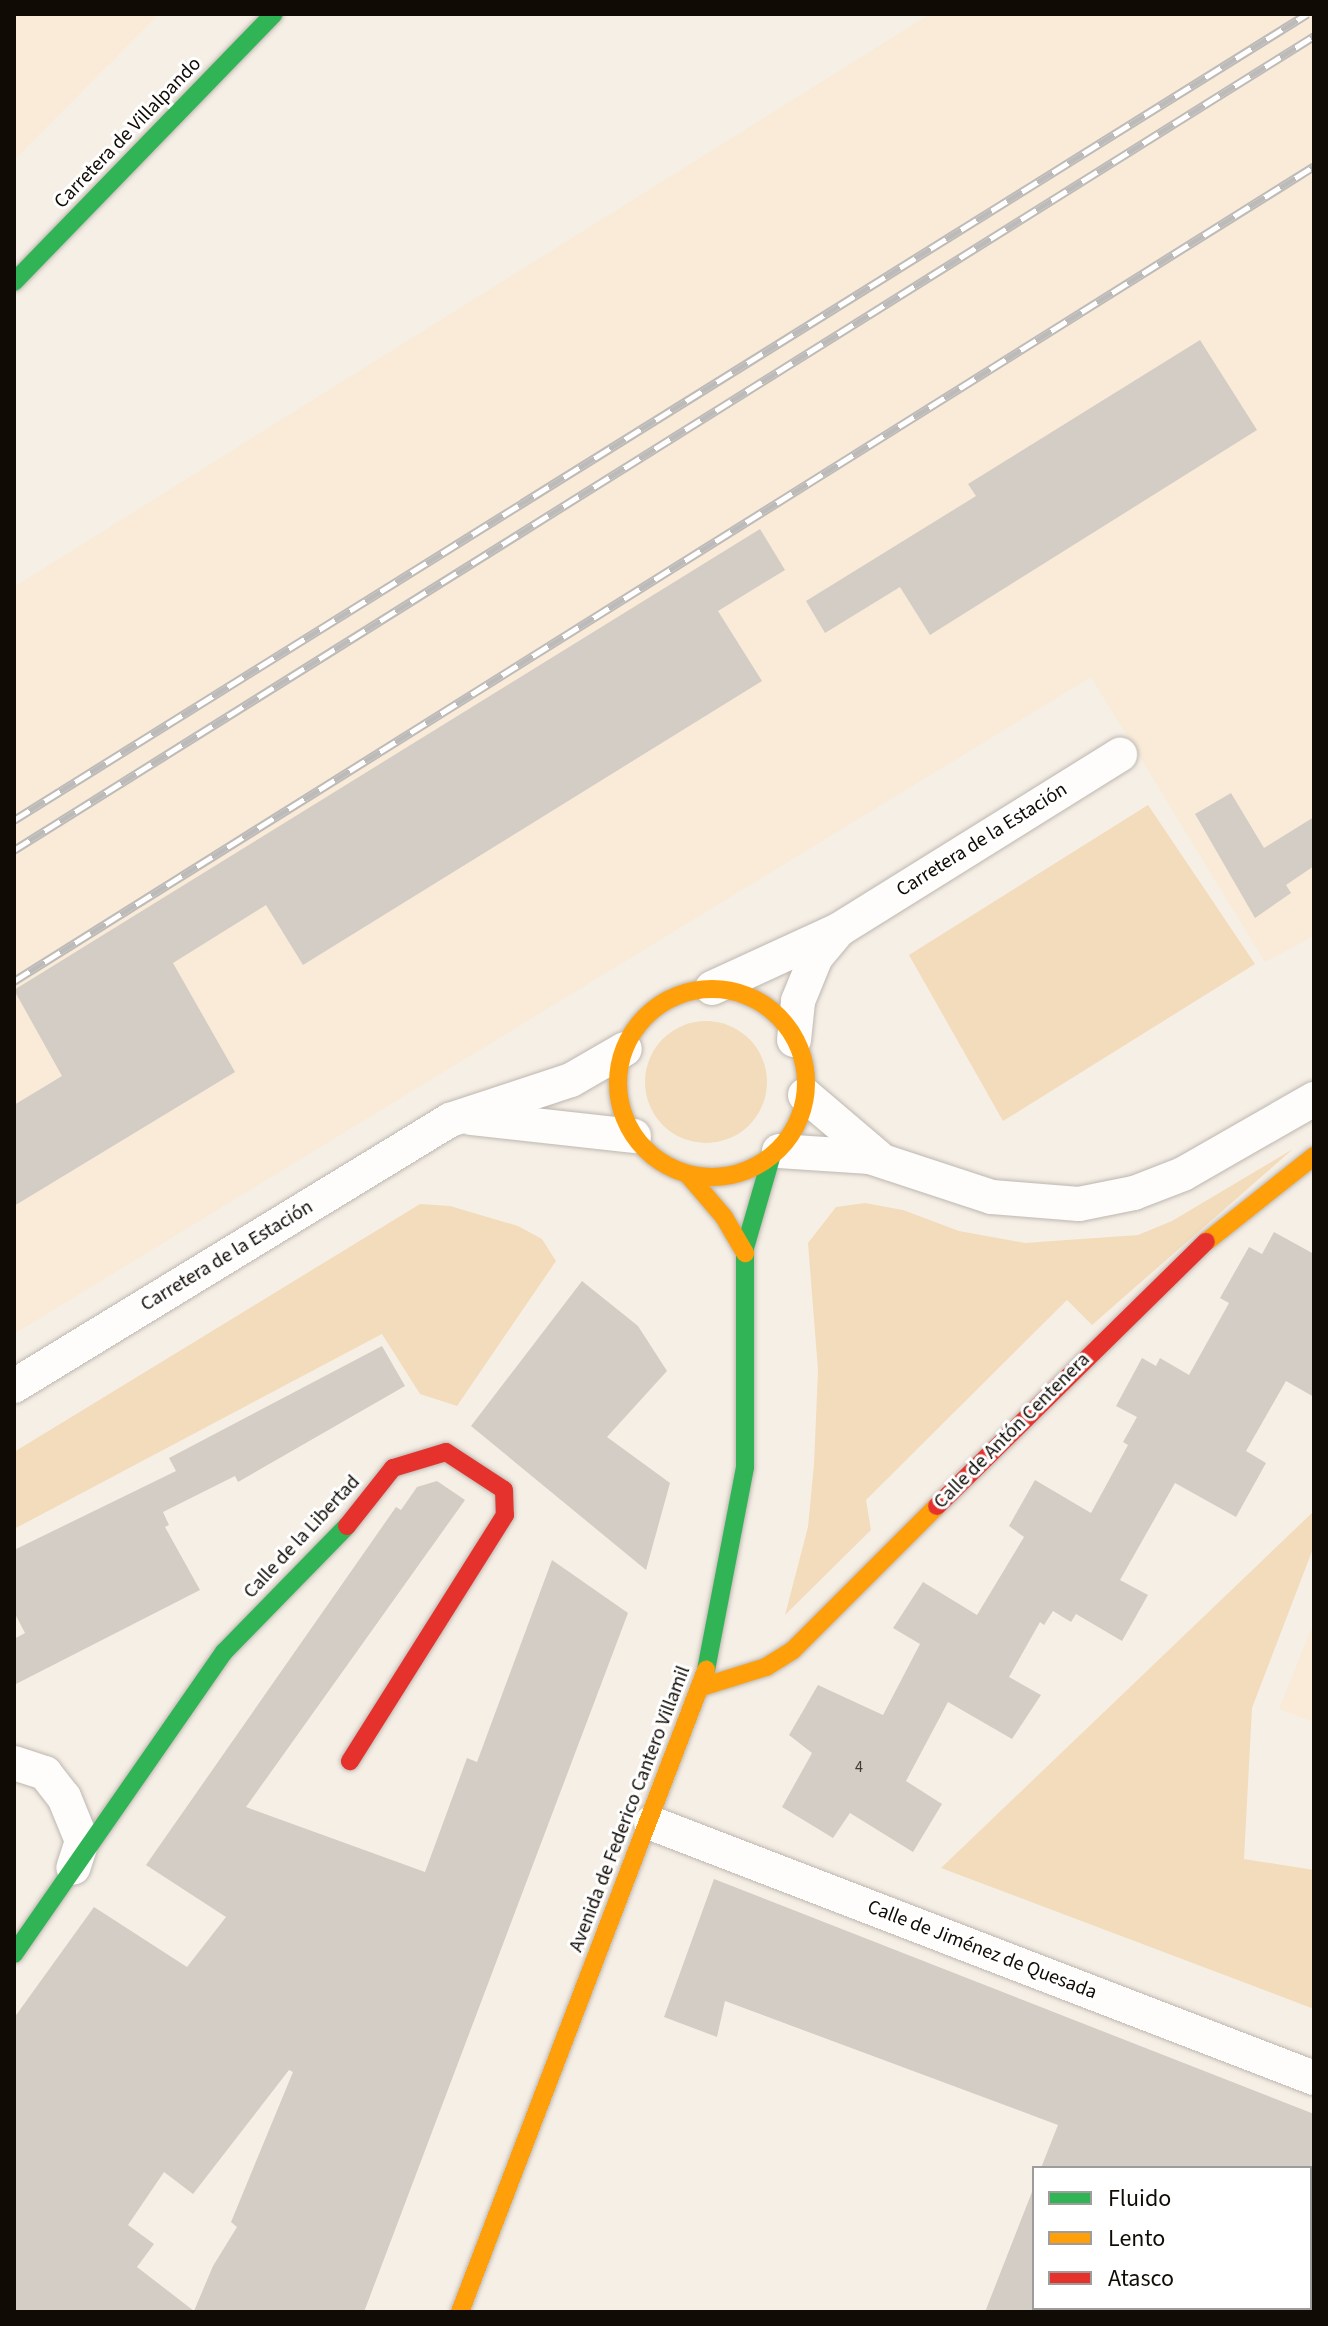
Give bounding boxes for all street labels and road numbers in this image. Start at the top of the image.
street label: Carretera de Villalpando [49,52,207,214]
street label: Carretera de la Estación [892,778,1072,902]
street label: Carretera de la Estación [136,1195,318,1317]
street label: Calle de Antón Centenera [929,1348,1095,1514]
street label: Calle de la Libertad [239,1470,365,1604]
street label: Avenida de Federico Cantero Villamil [564,1663,696,1955]
street label: Calle de Jiménez de Quesada [864,1895,1100,2005]

